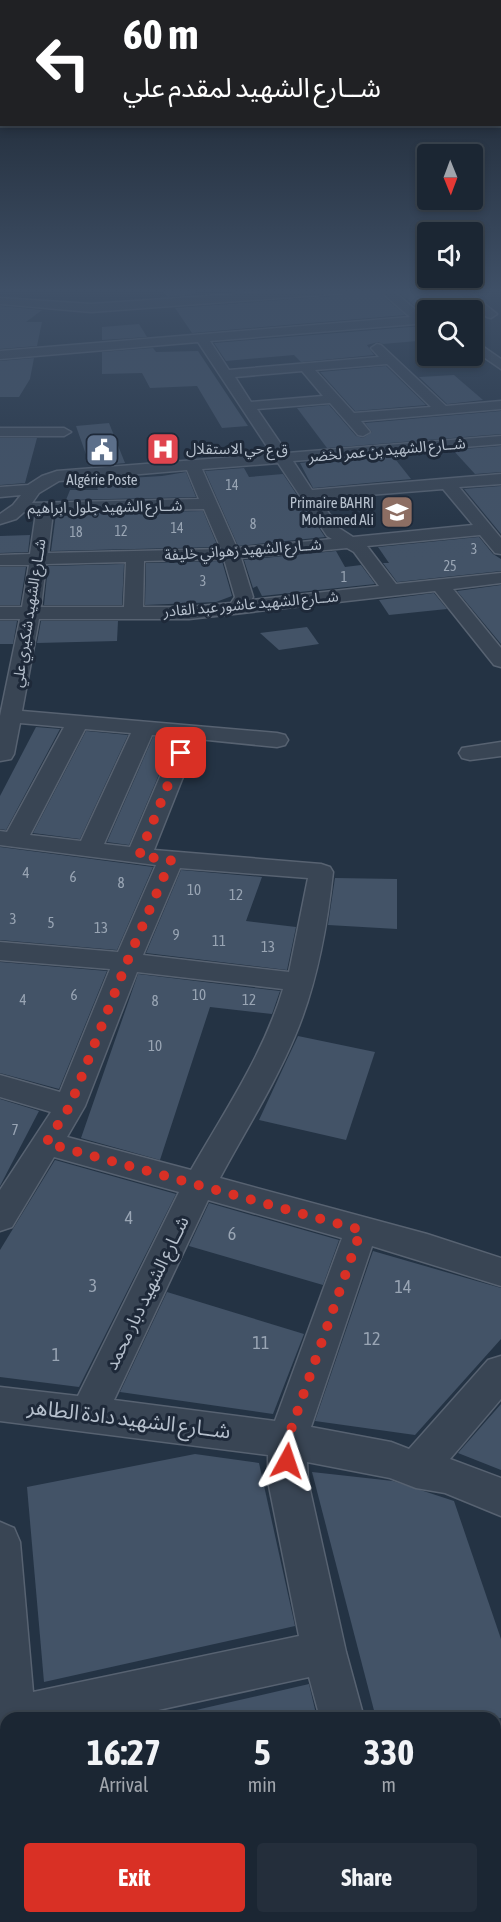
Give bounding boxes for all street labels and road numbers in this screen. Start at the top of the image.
street label: شــارع الشهيد بن عمر لخضر [307,434,467,469]
street label: شــارع الشهيد جلول ابراهيم [27,497,183,520]
street label: شــارع الشهيد زهواني خليفة [164,536,323,567]
street label: شــارع الشهيد شكيري علي [8,537,53,689]
street label: شــارع الشهيد عاشور عبد القادر [162,587,340,624]
street label: شــارع الشهيد دبار محمد [100,1213,196,1375]
street label: شــارع الشهيد دادة الطاهر [25,1394,232,1446]

